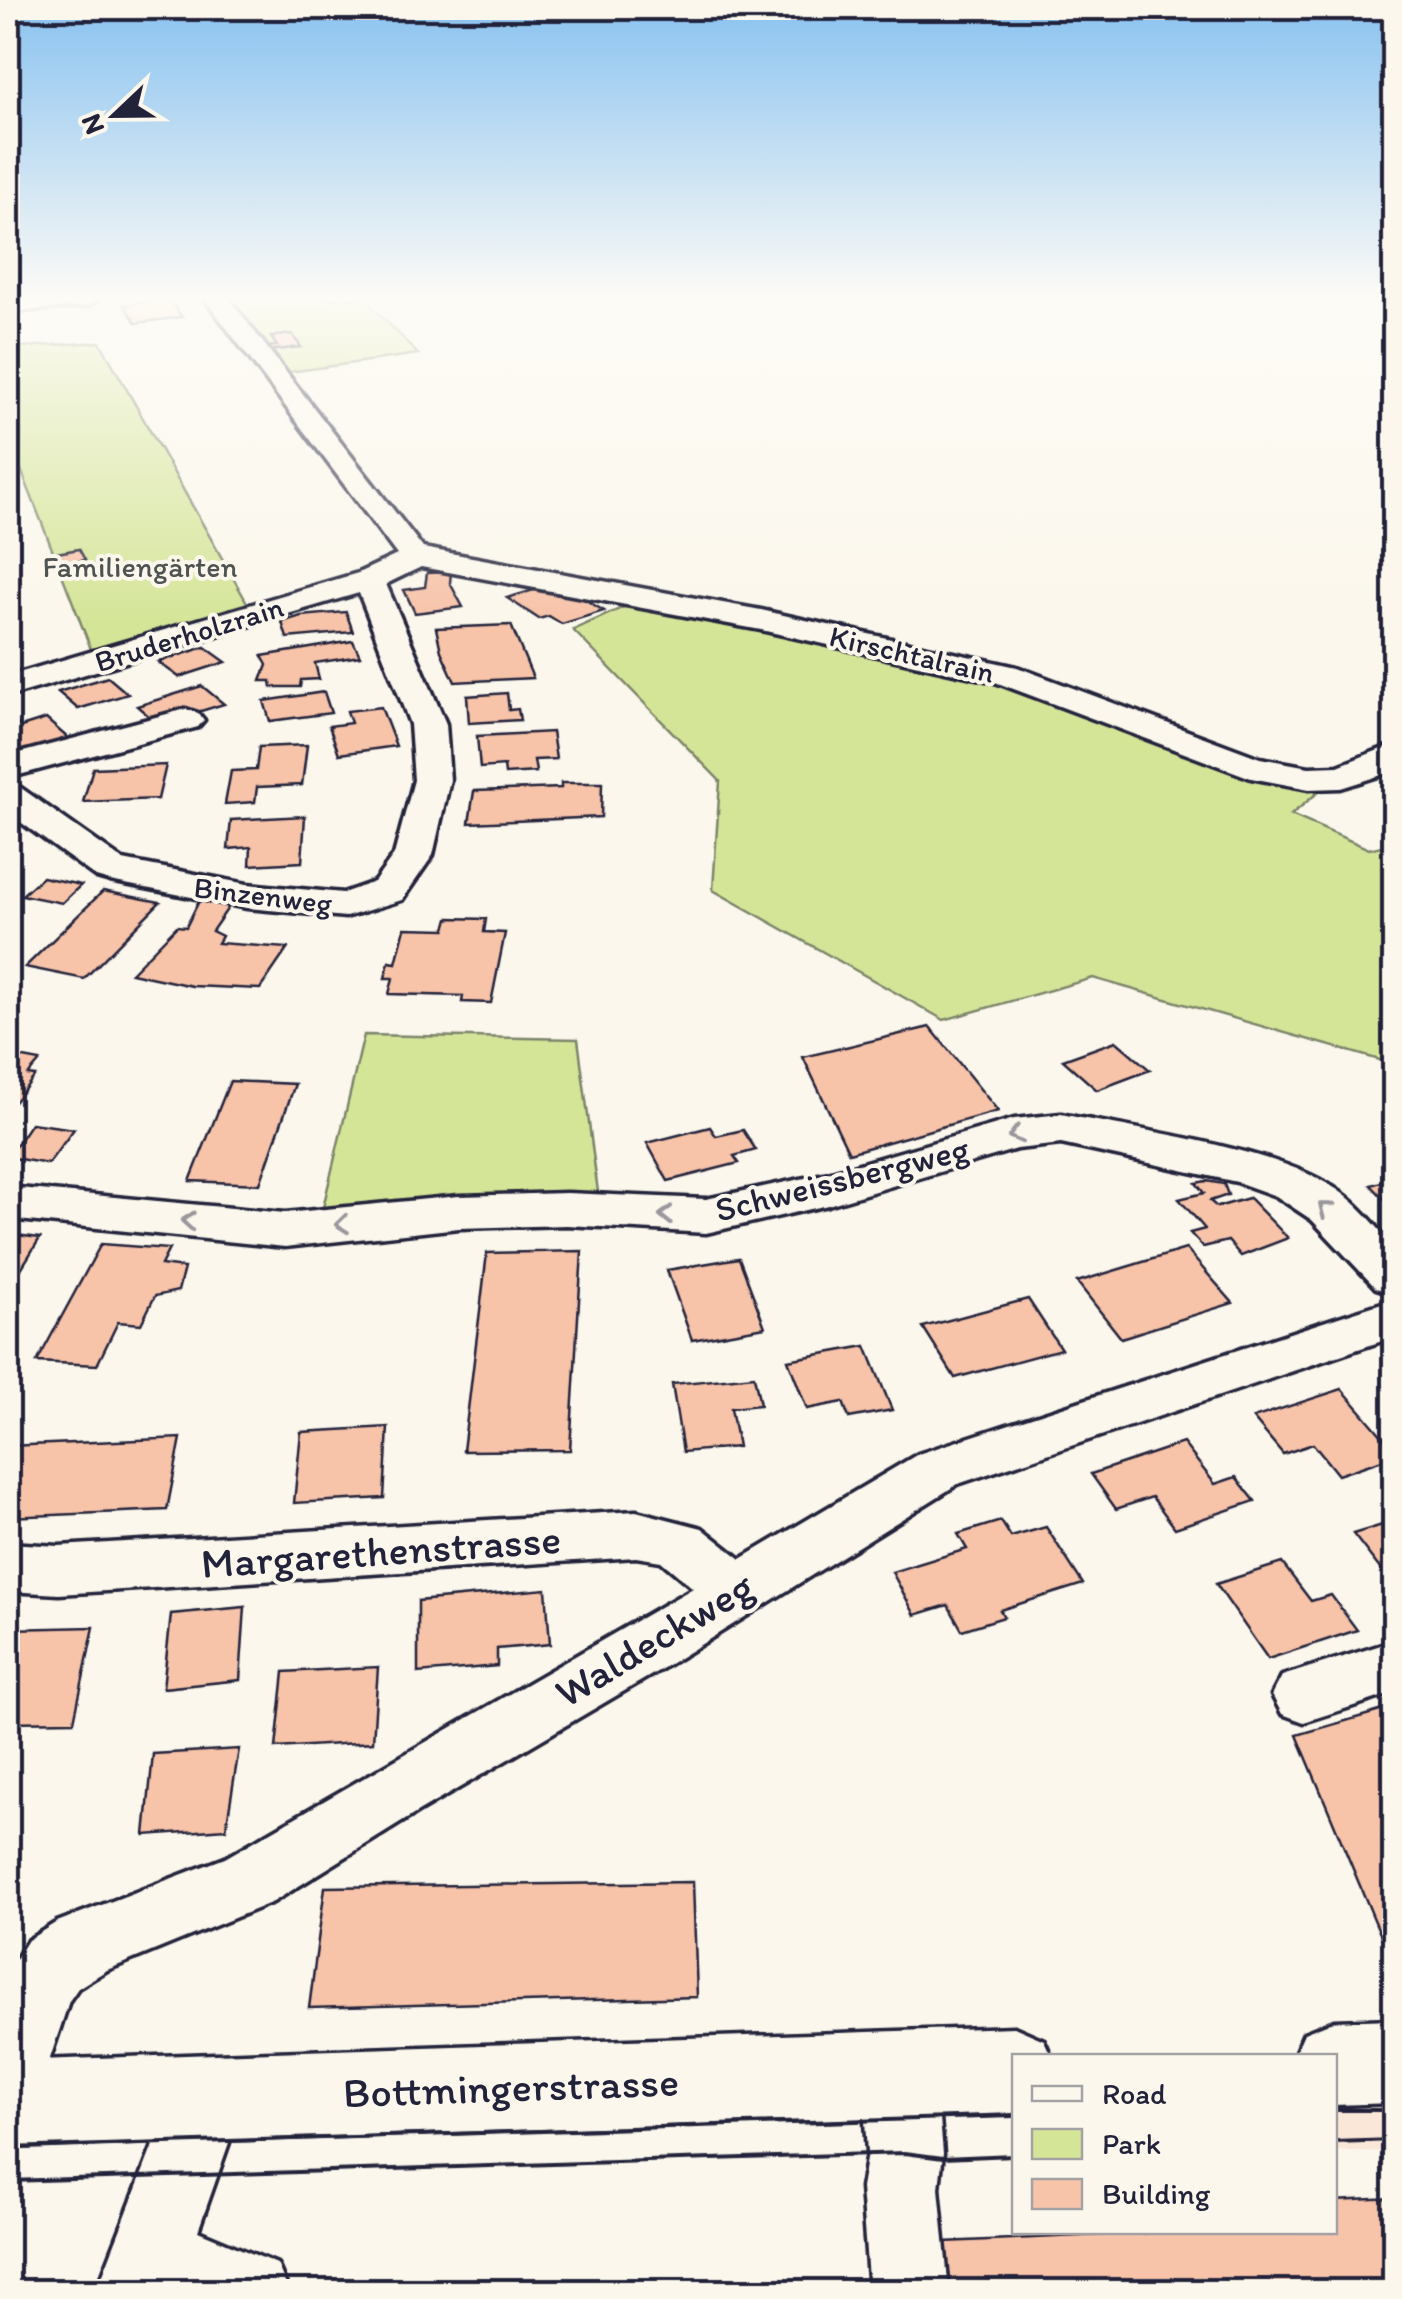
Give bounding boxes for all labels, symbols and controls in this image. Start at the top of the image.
north arrow [65,65,165,165]
text: N [73,109,111,139]
park label: Familiengärten [42,548,238,585]
street label: Bruderholzrain [90,588,288,680]
street label: Kirschtalrain [826,617,998,691]
street label: Binzenweg [192,868,335,922]
one-way arrow [1007,1123,1024,1144]
street label: Schweissbergweg [711,1127,973,1231]
one-way arrow [1319,1202,1337,1219]
one-way arrow [658,1205,674,1226]
one-way arrow [180,1210,196,1232]
one-way arrow [334,1213,350,1234]
street label: Margarethenstrasse [199,1513,563,1589]
street label: Waldeckweg [546,1560,763,1718]
legend [1012,2054,1337,2234]
street label: Bottmingerstrasse [342,2056,680,2118]
text: Road [1102,2075,1167,2112]
text: Park [1102,2125,1161,2162]
text: Building [1102,2175,1211,2212]

